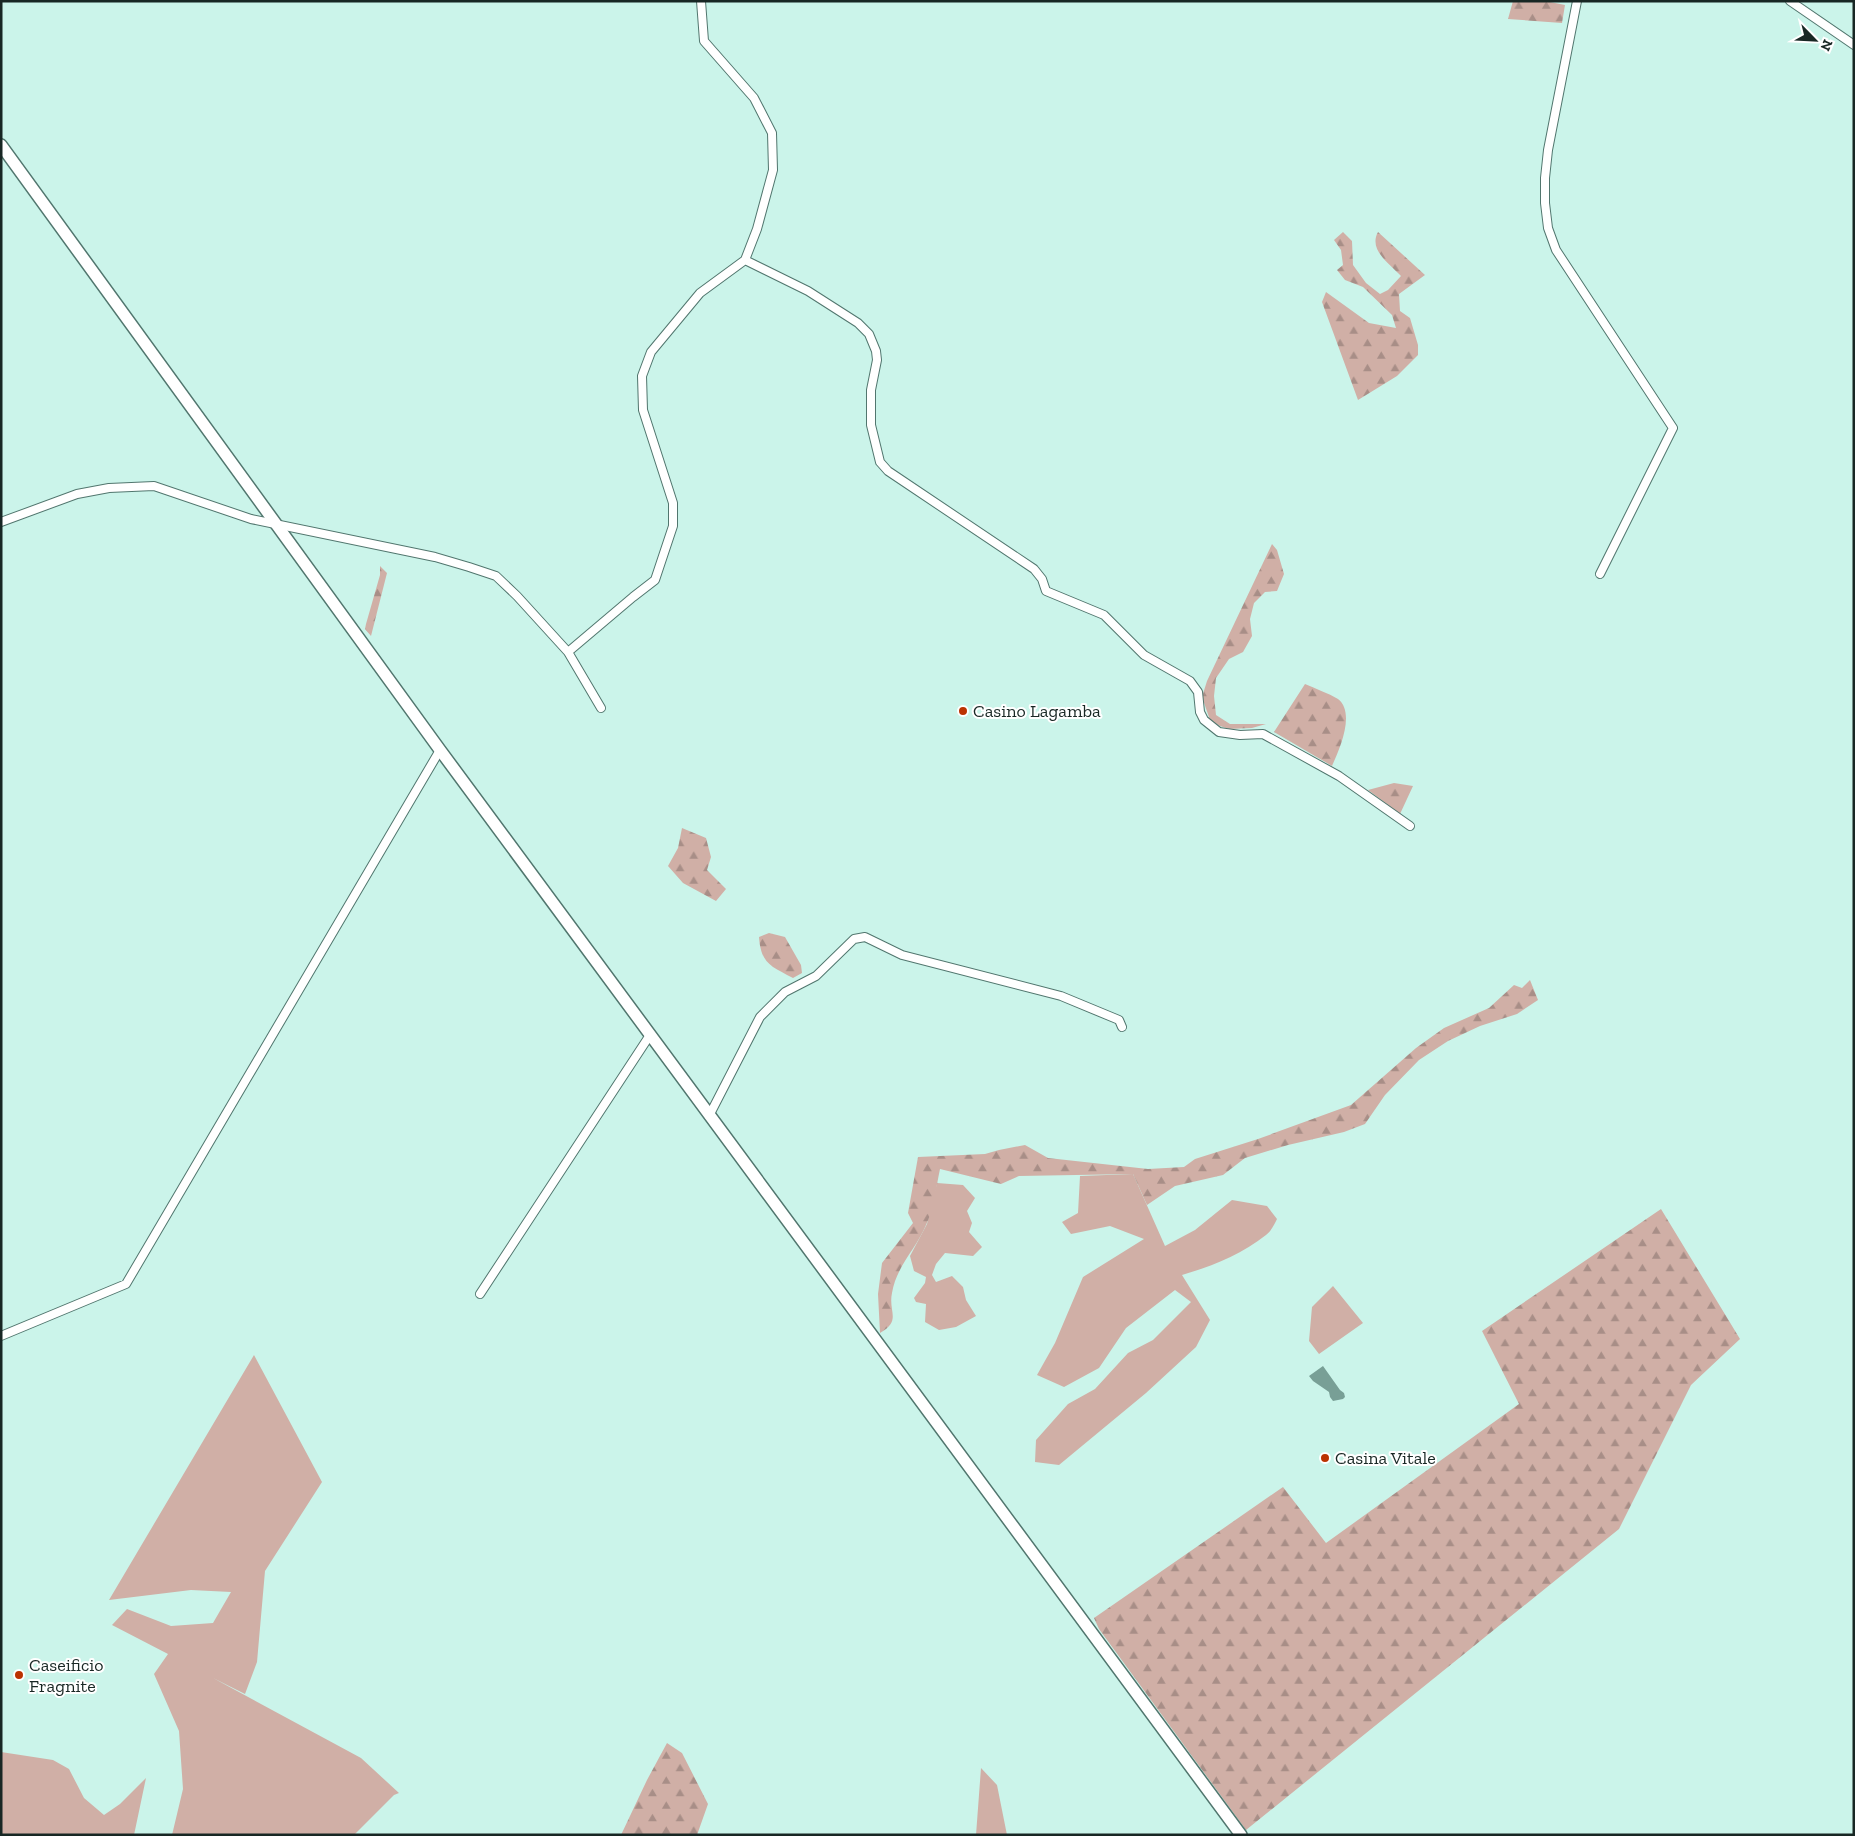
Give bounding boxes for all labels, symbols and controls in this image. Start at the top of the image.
north arrow [1790,15,1840,65]
text: N [1816,37,1836,54]
place label: Casino Lagamba [973,700,1101,722]
marker: Casino Lagamba [957,705,969,717]
place label: Casina Vitale [1335,1447,1436,1469]
marker: Casina Vitale [1319,1452,1331,1464]
place label: Caseificio Fragnite [29,1654,104,1697]
marker: Caseificio Fragnite [13,1669,25,1681]

